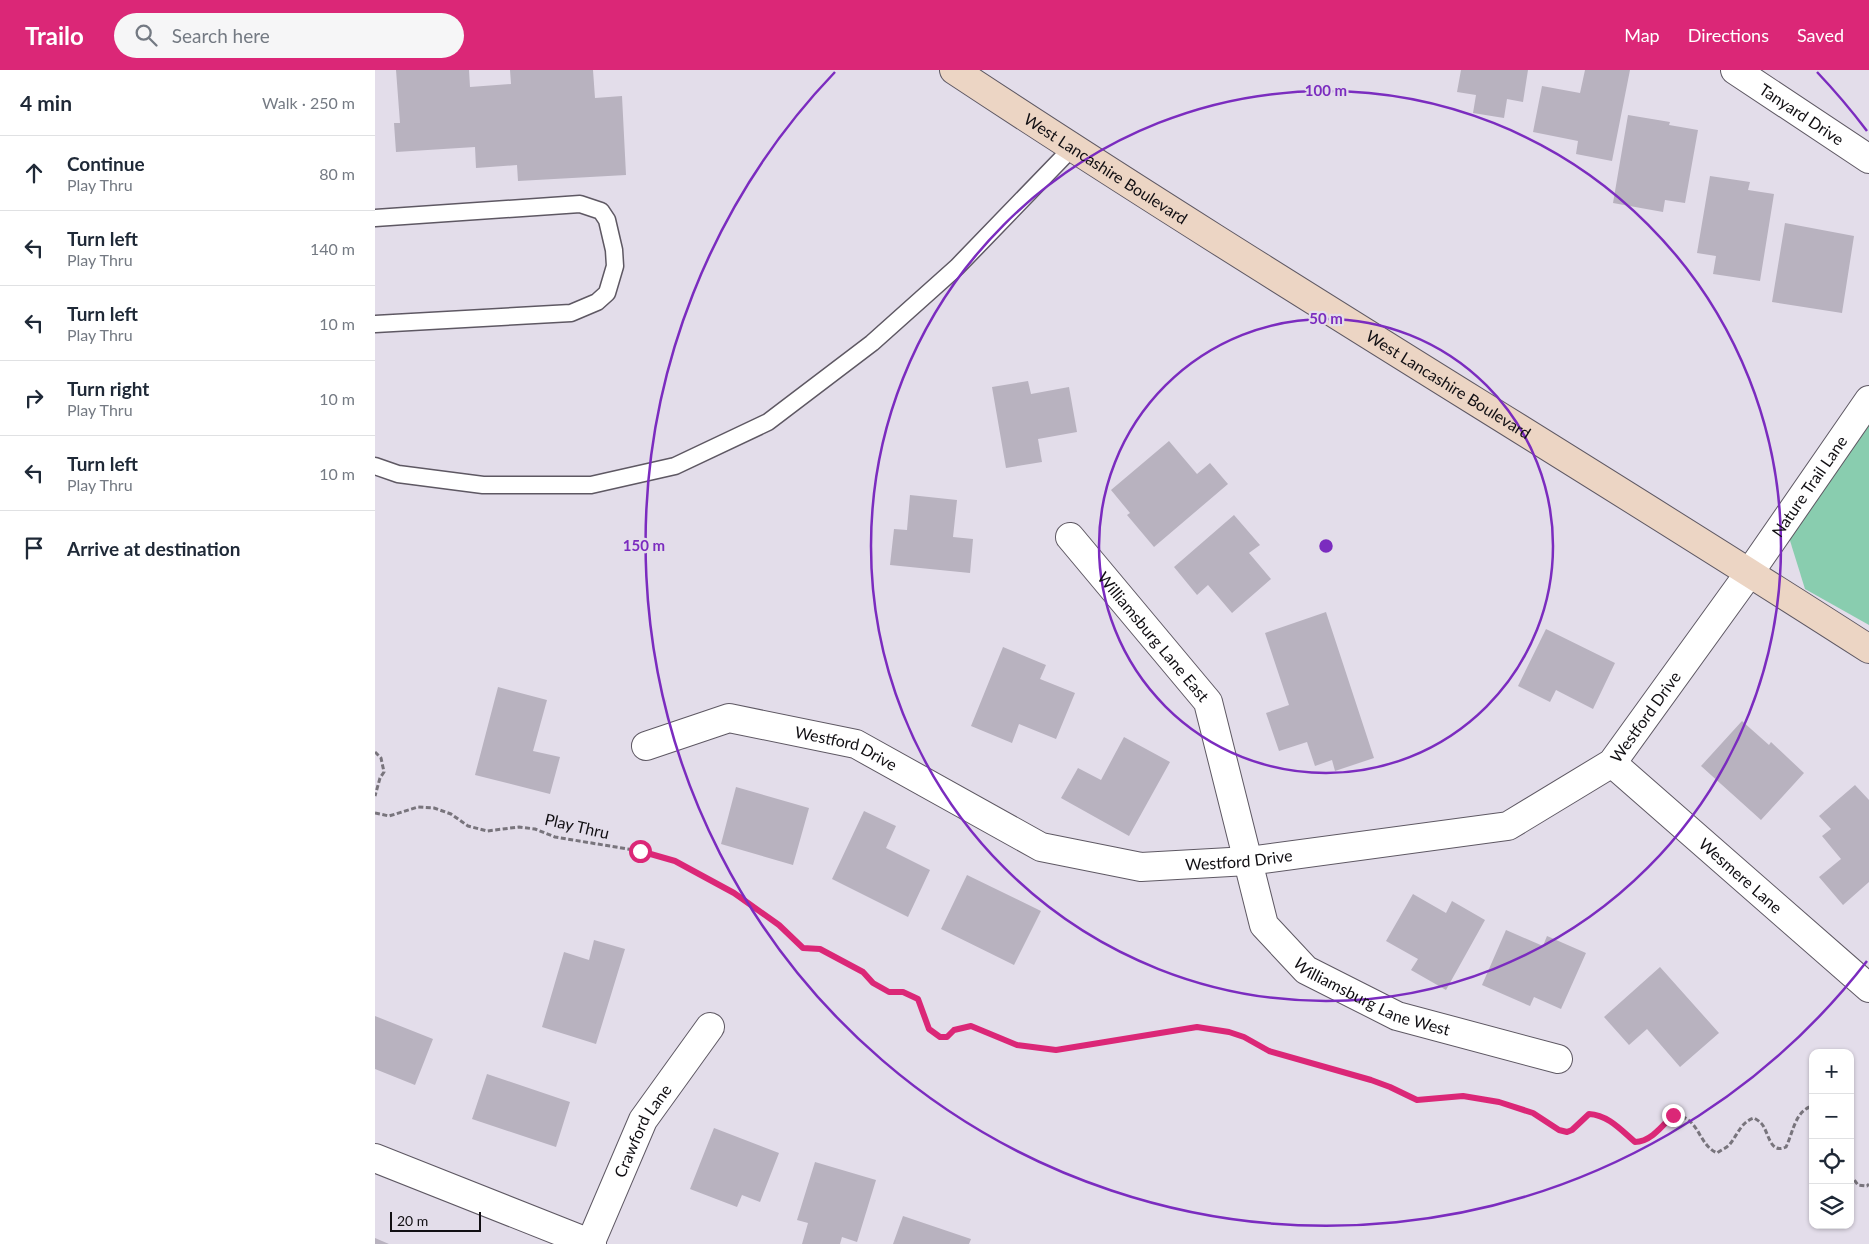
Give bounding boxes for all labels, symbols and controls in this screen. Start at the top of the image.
search box [114,13,464,58]
text: Trailo [25,21,84,50]
icon: search [132,21,160,49]
text: Search here [172,24,270,47]
text: Map [1624,24,1660,46]
text: Directions [1688,24,1769,46]
text: Saved [1797,24,1844,46]
street label: Tanyard Drive [1756,79,1848,149]
text: 100 m [1305,81,1347,99]
text: 4 min [20,90,72,115]
text: Walk · 250 m [262,93,355,112]
street label: West Lancashire Boulevard [1021,109,1191,227]
text: Continue [67,152,145,175]
icon: ahead [20,159,48,187]
text: 80 m [319,164,355,183]
text: Play Thru [67,175,133,194]
text: Turn left [67,227,138,250]
icon: left [20,234,48,262]
text: 140 m [310,239,355,258]
text: Play Thru [67,250,133,269]
text: Turn left [67,302,138,325]
icon: left [20,309,48,337]
text: 50 m [1309,309,1343,327]
text: 10 m [319,314,355,333]
text: Play Thru [67,325,133,344]
street label: West Lancashire Boulevard [1363,326,1535,442]
text: Turn right [67,377,149,400]
icon: right [20,384,48,412]
text: 10 m [319,389,355,408]
text: Play Thru [67,400,133,419]
street label: Nature Trail Lane [1767,432,1851,540]
text: Turn left [67,452,138,475]
icon: left [20,459,48,487]
text: 10 m [319,464,355,483]
text: Play Thru [67,475,133,494]
icon: arrive [20,534,48,562]
text: 150 m [623,536,665,554]
text: Arrive at destination [67,537,240,560]
centre of rings [1317,537,1335,555]
street label: Williamsburg Lane East [1094,568,1214,705]
street label: Westford Drive [1606,667,1684,766]
street label: Westford Drive [793,722,901,774]
street label: Play Thru [543,809,611,842]
street label: Wesmere Lane [1695,834,1786,917]
route start [629,840,652,863]
street label: Westford Drive [1185,845,1294,874]
street label: Williamsburg Lane West [1290,953,1452,1039]
map controls [1809,1049,1854,1229]
button: + [1809,1049,1854,1094]
street label: Crawford Lane [610,1080,675,1180]
button: − [1809,1094,1854,1139]
route end [1662,1104,1685,1127]
button: locate [1809,1139,1854,1184]
button: layers [1809,1184,1854,1229]
scale bar [390,1209,481,1232]
text: 20 m [397,1212,428,1229]

